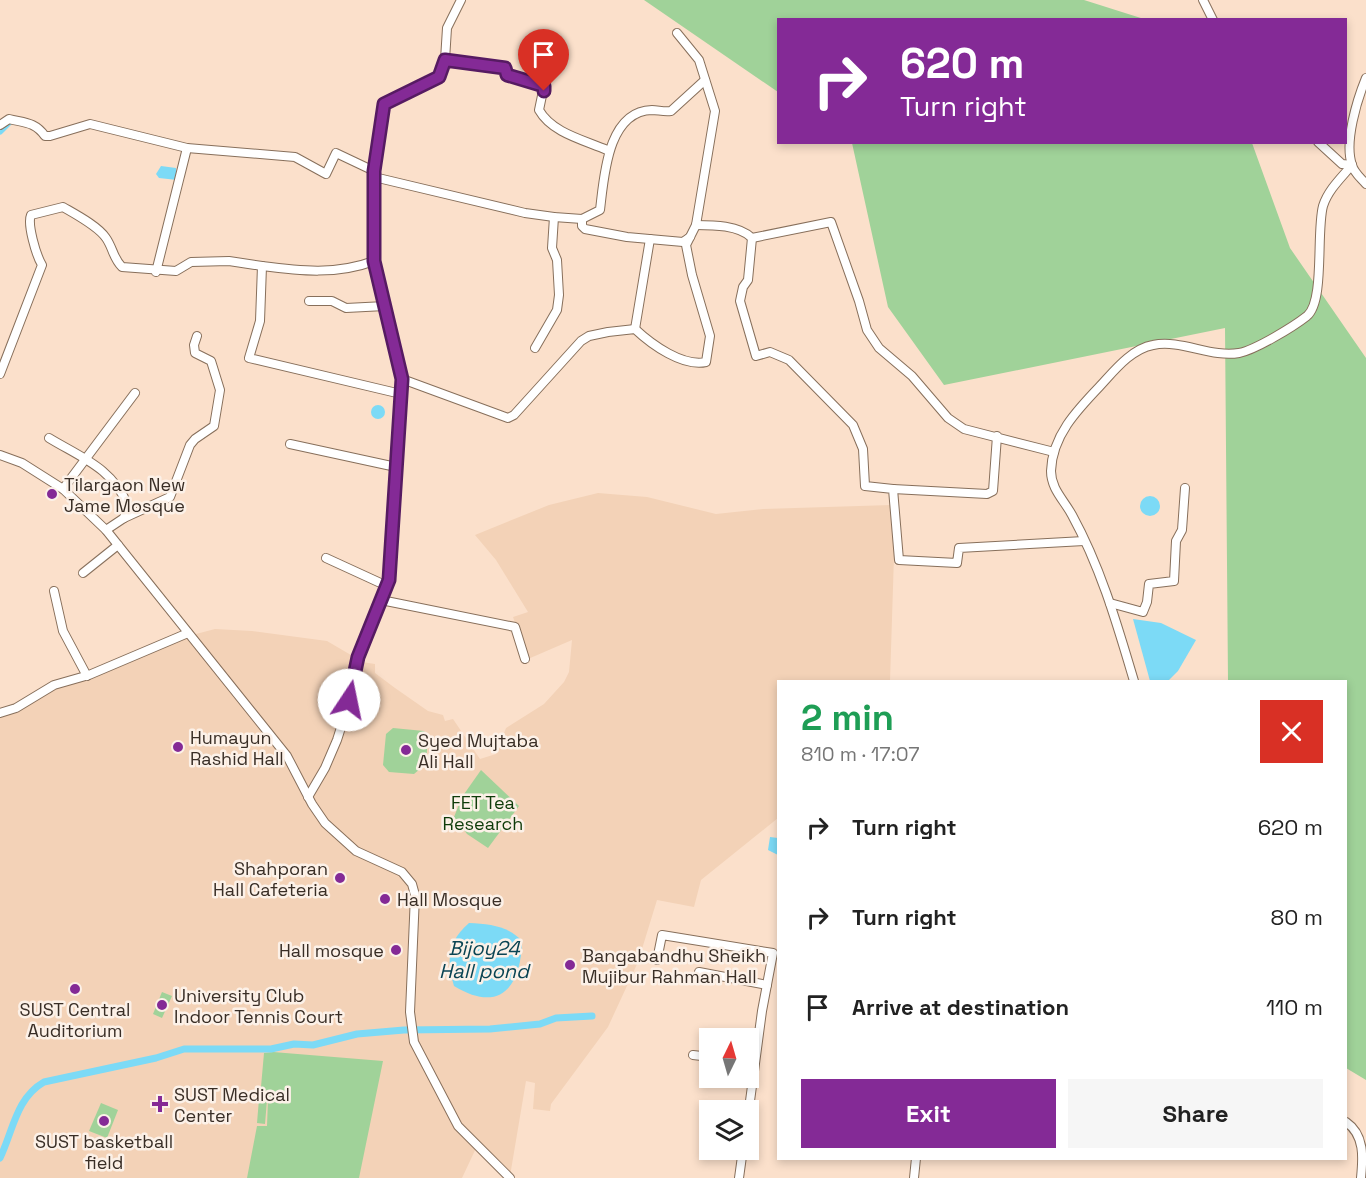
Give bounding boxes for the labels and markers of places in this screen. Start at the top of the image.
pin [518,29,569,91]
place label: Tilargaon New Jame Mosque [64,473,185,517]
marker: Tilargaon New Jame Mosque [45,487,59,501]
place label: Humayun Rashid Hall [190,726,284,770]
place label: Syed Mujtaba Ali Hall [418,729,538,773]
marker: Humayun Rashid Hall [171,740,185,754]
marker: Syed Mujtaba Ali Hall [399,743,413,757]
place label: Shahporan Hall Cafeteria [213,857,328,901]
marker: Shahporan Hall Cafeteria [333,871,347,885]
place label: Hall Mosque [397,888,502,911]
marker: Hall Mosque [378,892,392,906]
place label: Hall mosque [279,939,384,962]
marker: Hall mosque [389,943,403,957]
place label: Bangabandhu Sheikh Mujibur Rahman Hall [582,944,766,988]
marker: Bangabandhu Sheikh Mujibur Rahman Hall [563,958,577,972]
marker: SUST Central Auditorium [68,982,82,996]
place label: University Club Indoor Tennis Court [174,984,343,1028]
place label: SUST Central Auditorium [20,998,130,1042]
marker: University Club Indoor Tennis Court [155,998,169,1012]
place label: SUST Medical Center [174,1083,290,1127]
marker: SUST Medical Center [151,1095,169,1113]
marker: SUST basketball field [97,1114,111,1128]
place label: SUST basketball field [35,1130,173,1174]

